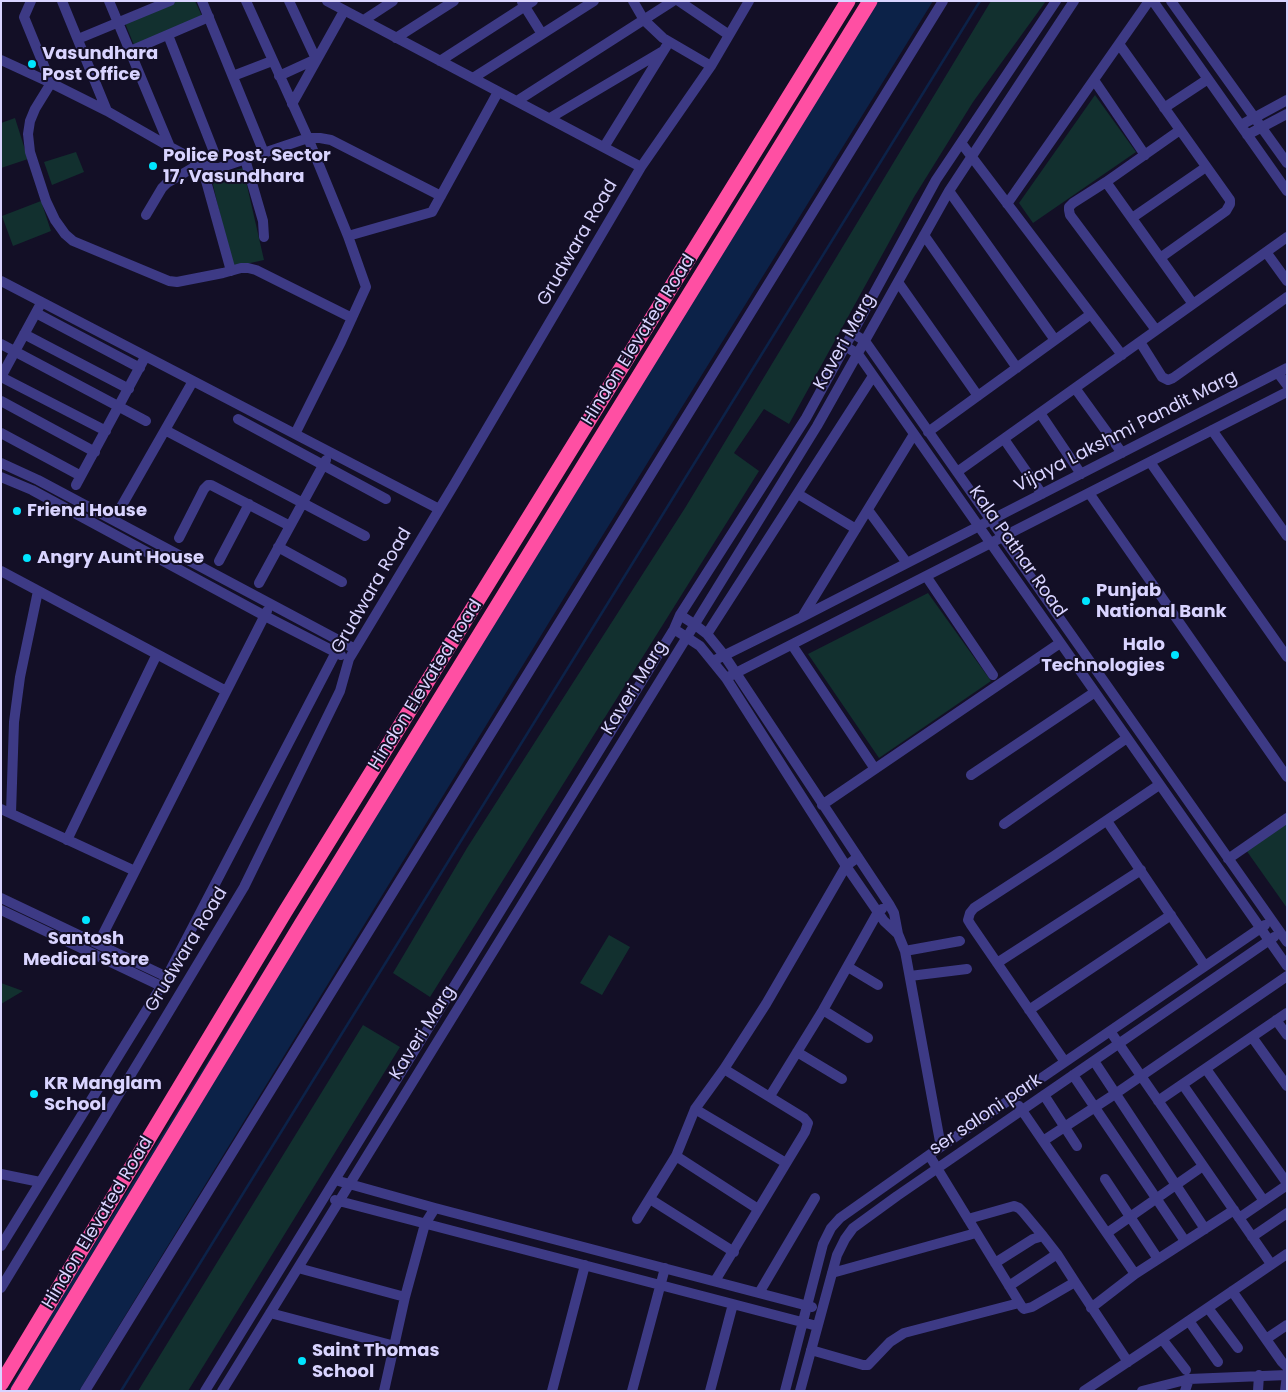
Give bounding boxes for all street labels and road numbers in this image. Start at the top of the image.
street label: Grudwara Road [533,176,623,310]
street label: Hindon Elevated Road [578,251,700,429]
street label: Kaveri Marg [810,290,880,394]
street label: Vijaya Lakshmi Pandit Marg [1011,366,1241,498]
street label: Kala Pathar Road [964,482,1070,622]
street label: Grudwara Road [327,524,417,658]
street label: Hindon Elevated Road [365,596,487,774]
street label: Kaveri Marg [598,637,672,739]
street label: Grudwara Road [141,884,233,1016]
street label: Kaveri Marg [386,982,460,1084]
street label: ser saloni park [926,1070,1046,1160]
street label: Hindon Elevated Road [38,1133,158,1313]

